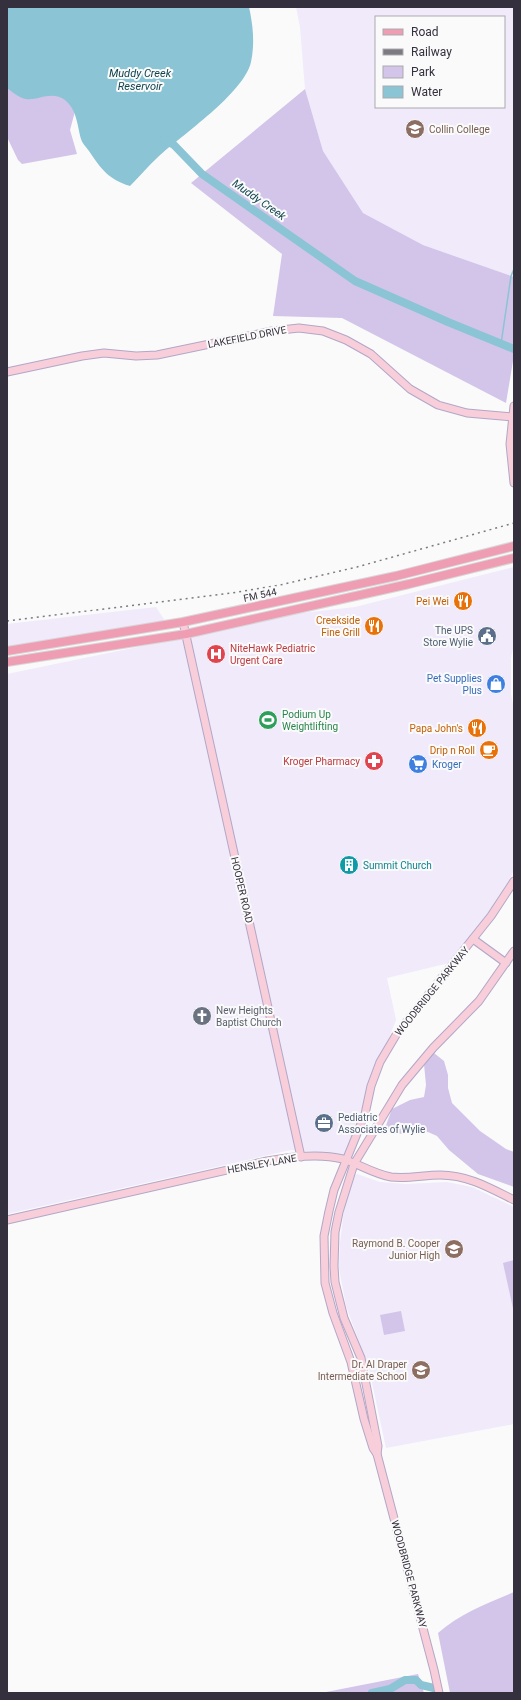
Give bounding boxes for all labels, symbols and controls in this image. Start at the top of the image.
legend [375,16,505,108]
text: Road [411,25,439,39]
text: Railway [411,45,452,59]
text: Park [411,65,436,79]
water label: Muddy Creek Reservoir [109,67,172,93]
text: Water [411,85,442,99]
school or university icon: Collin College [404,118,426,140]
place label: Collin College [429,124,490,135]
water label: Muddy Creek [230,177,289,223]
street label: LAKEFIELD DRIVE [207,324,288,350]
street label: FM 544 [242,586,278,604]
restaurant icon: Pei Wei [452,590,474,612]
place label: Pei Wei [416,596,449,607]
place label: Creekside Fine Grill [316,615,360,638]
restaurant icon: Creekside Fine Grill [363,615,385,637]
place label: The UPS Store Wylie [423,625,473,648]
public building icon: The UPS Store Wylie [476,625,498,647]
hospital icon: NiteHawk Pediatric Urgent Care [205,643,227,665]
place label: NiteHawk Pediatric Urgent Care [230,643,315,666]
place label: Pet Supplies Plus [427,673,482,696]
shop icon: Pet Supplies Plus [485,673,507,695]
sports icon: Podium Up Weightlifting [257,709,279,731]
place label: Podium Up Weightlifting [282,709,338,732]
restaurant icon: Papa John's [466,717,488,739]
place label: Papa John's [410,723,463,734]
cafe icon: Drip n Roll [478,739,500,761]
place label: Drip n Roll [430,745,475,756]
pharmacy icon: Kroger Pharmacy [363,750,385,772]
supermarket icon: Kroger [407,753,429,775]
place label: Kroger Pharmacy [283,756,360,767]
place label: Kroger [432,759,462,770]
building icon: Summit Church [338,854,360,876]
street label: HOOPER ROAD [229,856,255,924]
place label: Summit Church [363,860,432,871]
street label: WOODBRIDGE PARKWAY [393,944,471,1038]
church icon: New Heights Baptist Church [191,1005,213,1027]
place label: New Heights Baptist Church [216,1005,281,1028]
office icon: Pediatric Associates of Wylie [313,1112,335,1134]
place label: Pediatric Associates of Wylie [338,1112,425,1135]
street label: HENSLEY LANE [226,1152,298,1176]
place label: Raymond B. Cooper Junior High [352,1238,441,1261]
school or university icon: Raymond B. Cooper Junior High [443,1238,465,1260]
place label: Dr. Al Draper Intermediate School [318,1359,408,1382]
school or university icon: Dr. Al Draper Intermediate School [410,1359,432,1381]
street label: WOODBRIDGE PARKWAY [389,1519,429,1629]

